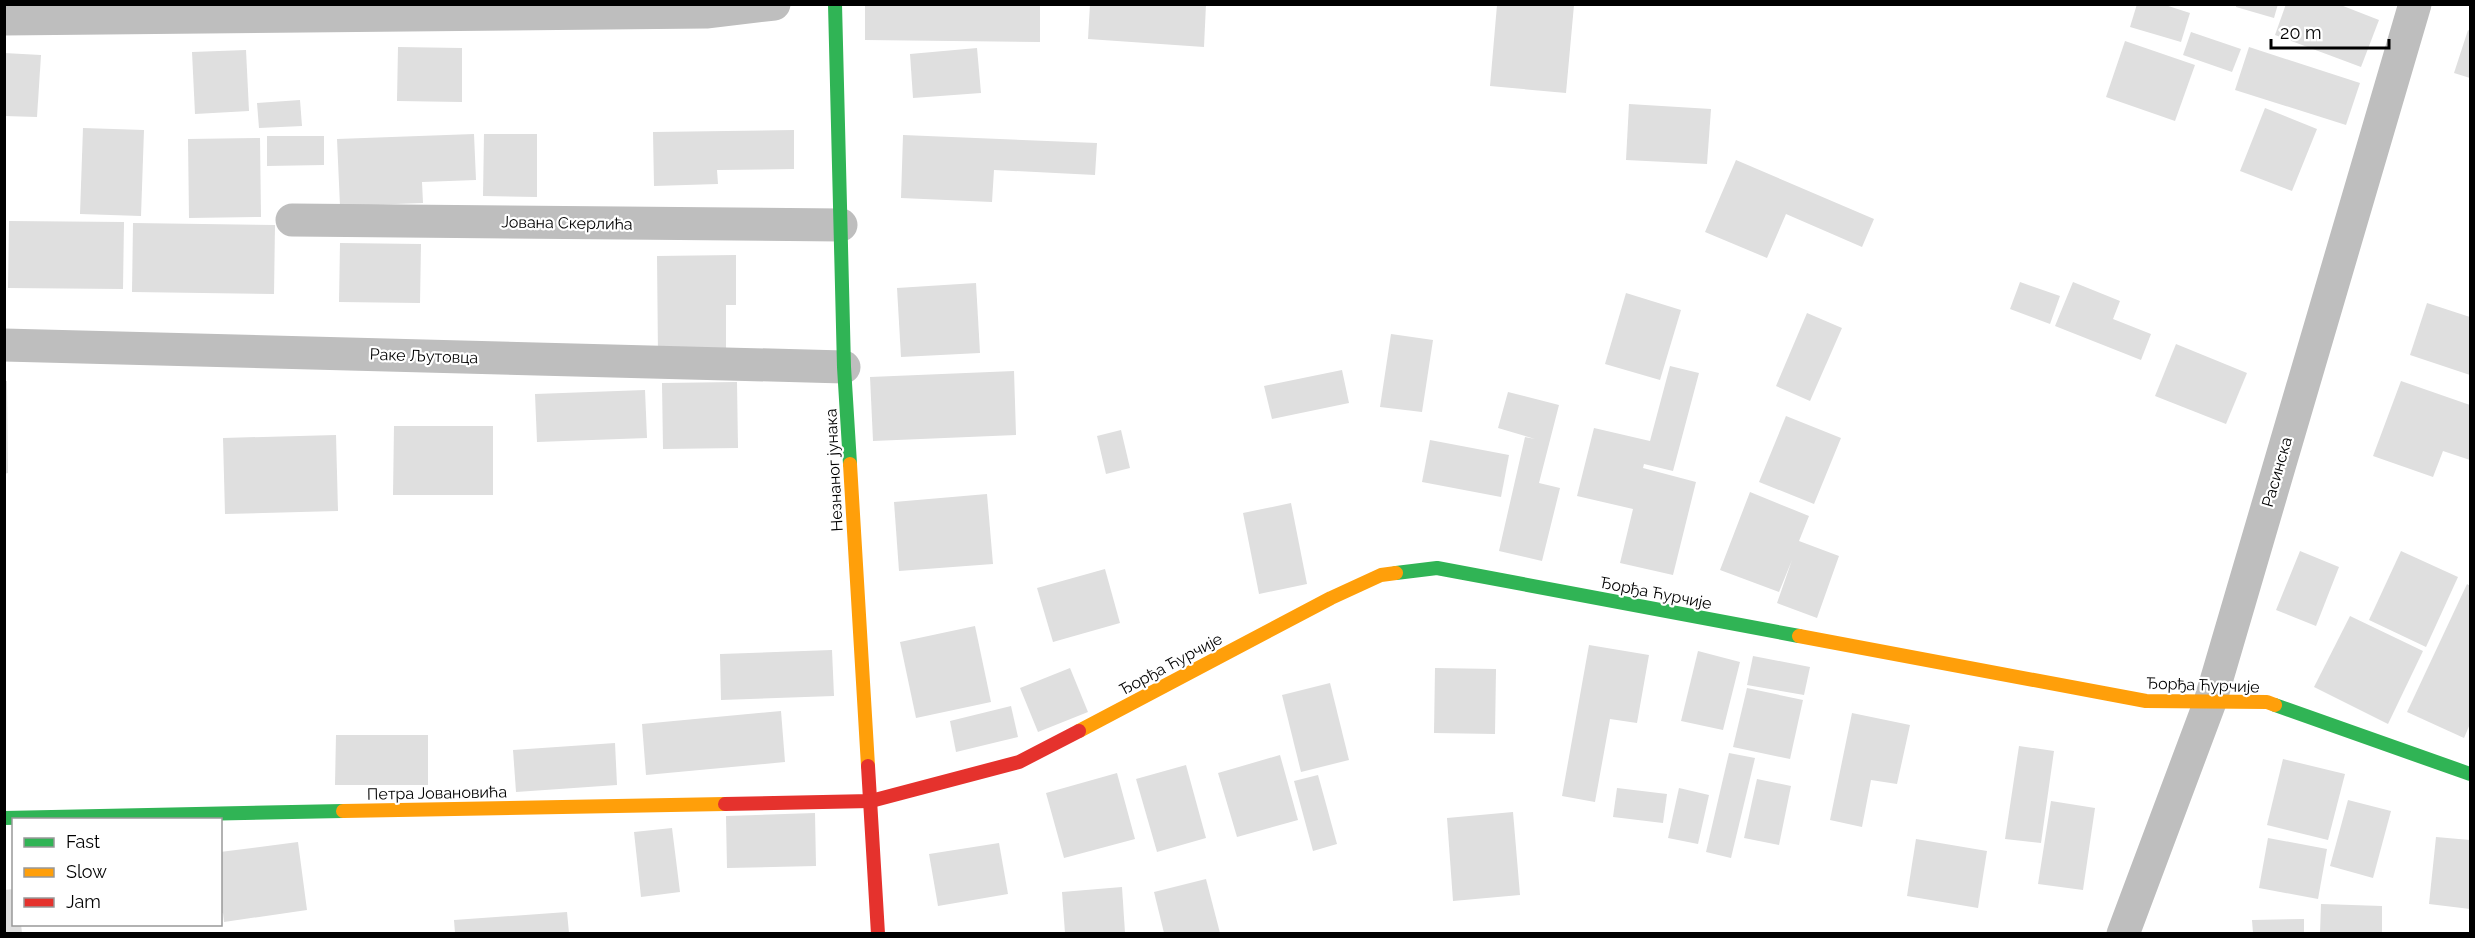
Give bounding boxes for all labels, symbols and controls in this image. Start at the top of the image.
scale bar [2271,12,2390,50]
text: 20 m [2280,22,2322,43]
street label: Јована Скерлића [501,212,633,234]
street label: Раке Љутовца [369,345,479,367]
street label: Незнаног јунака [821,408,847,532]
street label: Расинска [2258,435,2296,509]
street label: Ђорђа Ћурчије [1599,573,1713,613]
street label: Ђорђа Ћурчије [1117,629,1225,699]
street label: Ђорђа Ћурчије [2146,674,2260,696]
street label: Петра Јовановића [367,782,507,804]
legend [12,818,222,926]
text: Fast [66,831,100,852]
text: Slow [66,861,107,882]
text: Jam [66,891,101,912]

